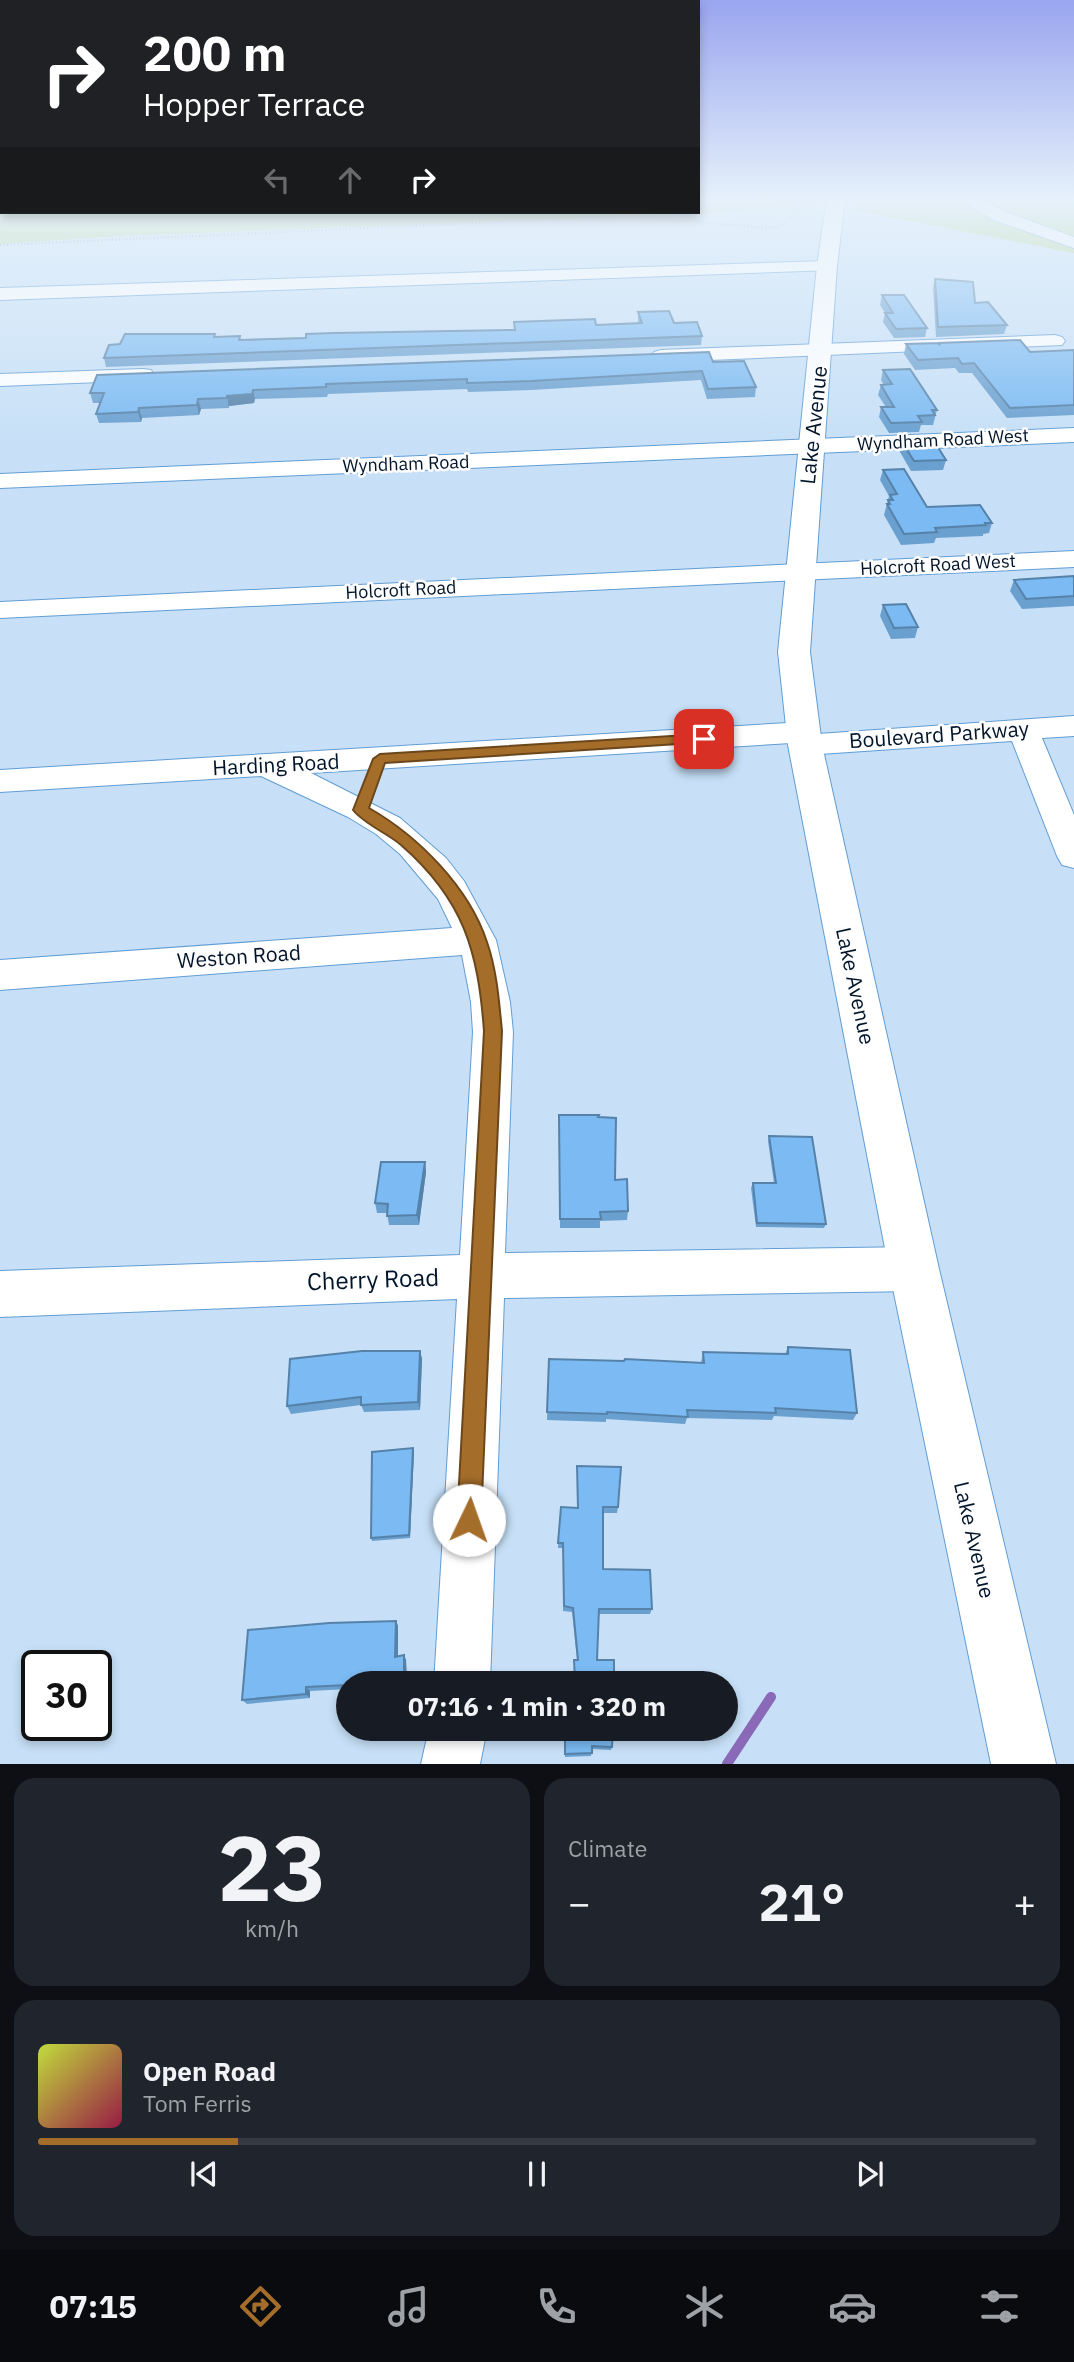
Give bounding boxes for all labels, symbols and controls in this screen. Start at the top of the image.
text: 200 m [143,21,287,84]
icon: right [28,28,119,119]
text: Hopper Terrace [143,83,365,125]
icon: left [258,161,296,199]
icon: ahead [331,161,369,199]
icon: right [404,161,442,199]
street label: Lake Avenue [793,364,833,486]
street label: Wyndham Road West [857,424,1029,455]
street label: Wyndham Road [342,450,470,477]
street label: Holcroft Road West [860,549,1016,580]
street label: Holcroft Road [345,575,457,604]
pin [674,709,734,769]
street label: Boulevard Parkway [848,714,1030,754]
icon: arrive [685,720,723,758]
street label: Harding Road [212,747,340,781]
street label: Lake Avenue [830,925,882,1047]
street label: Weston Road [176,938,302,974]
street label: Cherry Road [306,1261,440,1297]
street label: Lake Avenue [948,1479,1002,1601]
position arrow [432,1483,506,1557]
speed limit sign: 30 [21,1650,112,1741]
text: 07:16 · 1 min · 320 m [408,1689,666,1723]
text: 23 [217,1808,327,1926]
text: Climate [568,1833,647,1863]
text: 21° [759,1868,845,1935]
text: − [568,1878,591,1927]
text: + [1013,1878,1036,1927]
text: km/h [245,1913,299,1943]
text: Open Road [143,2054,276,2088]
text: Tom Ferris [143,2088,252,2118]
icon: previous [185,2155,223,2193]
icon: pause [518,2155,556,2193]
icon: next [851,2155,889,2193]
icon: directions [236,2282,285,2331]
icon: music [384,2282,433,2331]
icon: phone [532,2282,581,2331]
icon: climate [680,2282,729,2331]
icon: car [828,2282,877,2331]
icon: filters [975,2282,1024,2331]
text: 07:15 [49,2285,137,2327]

